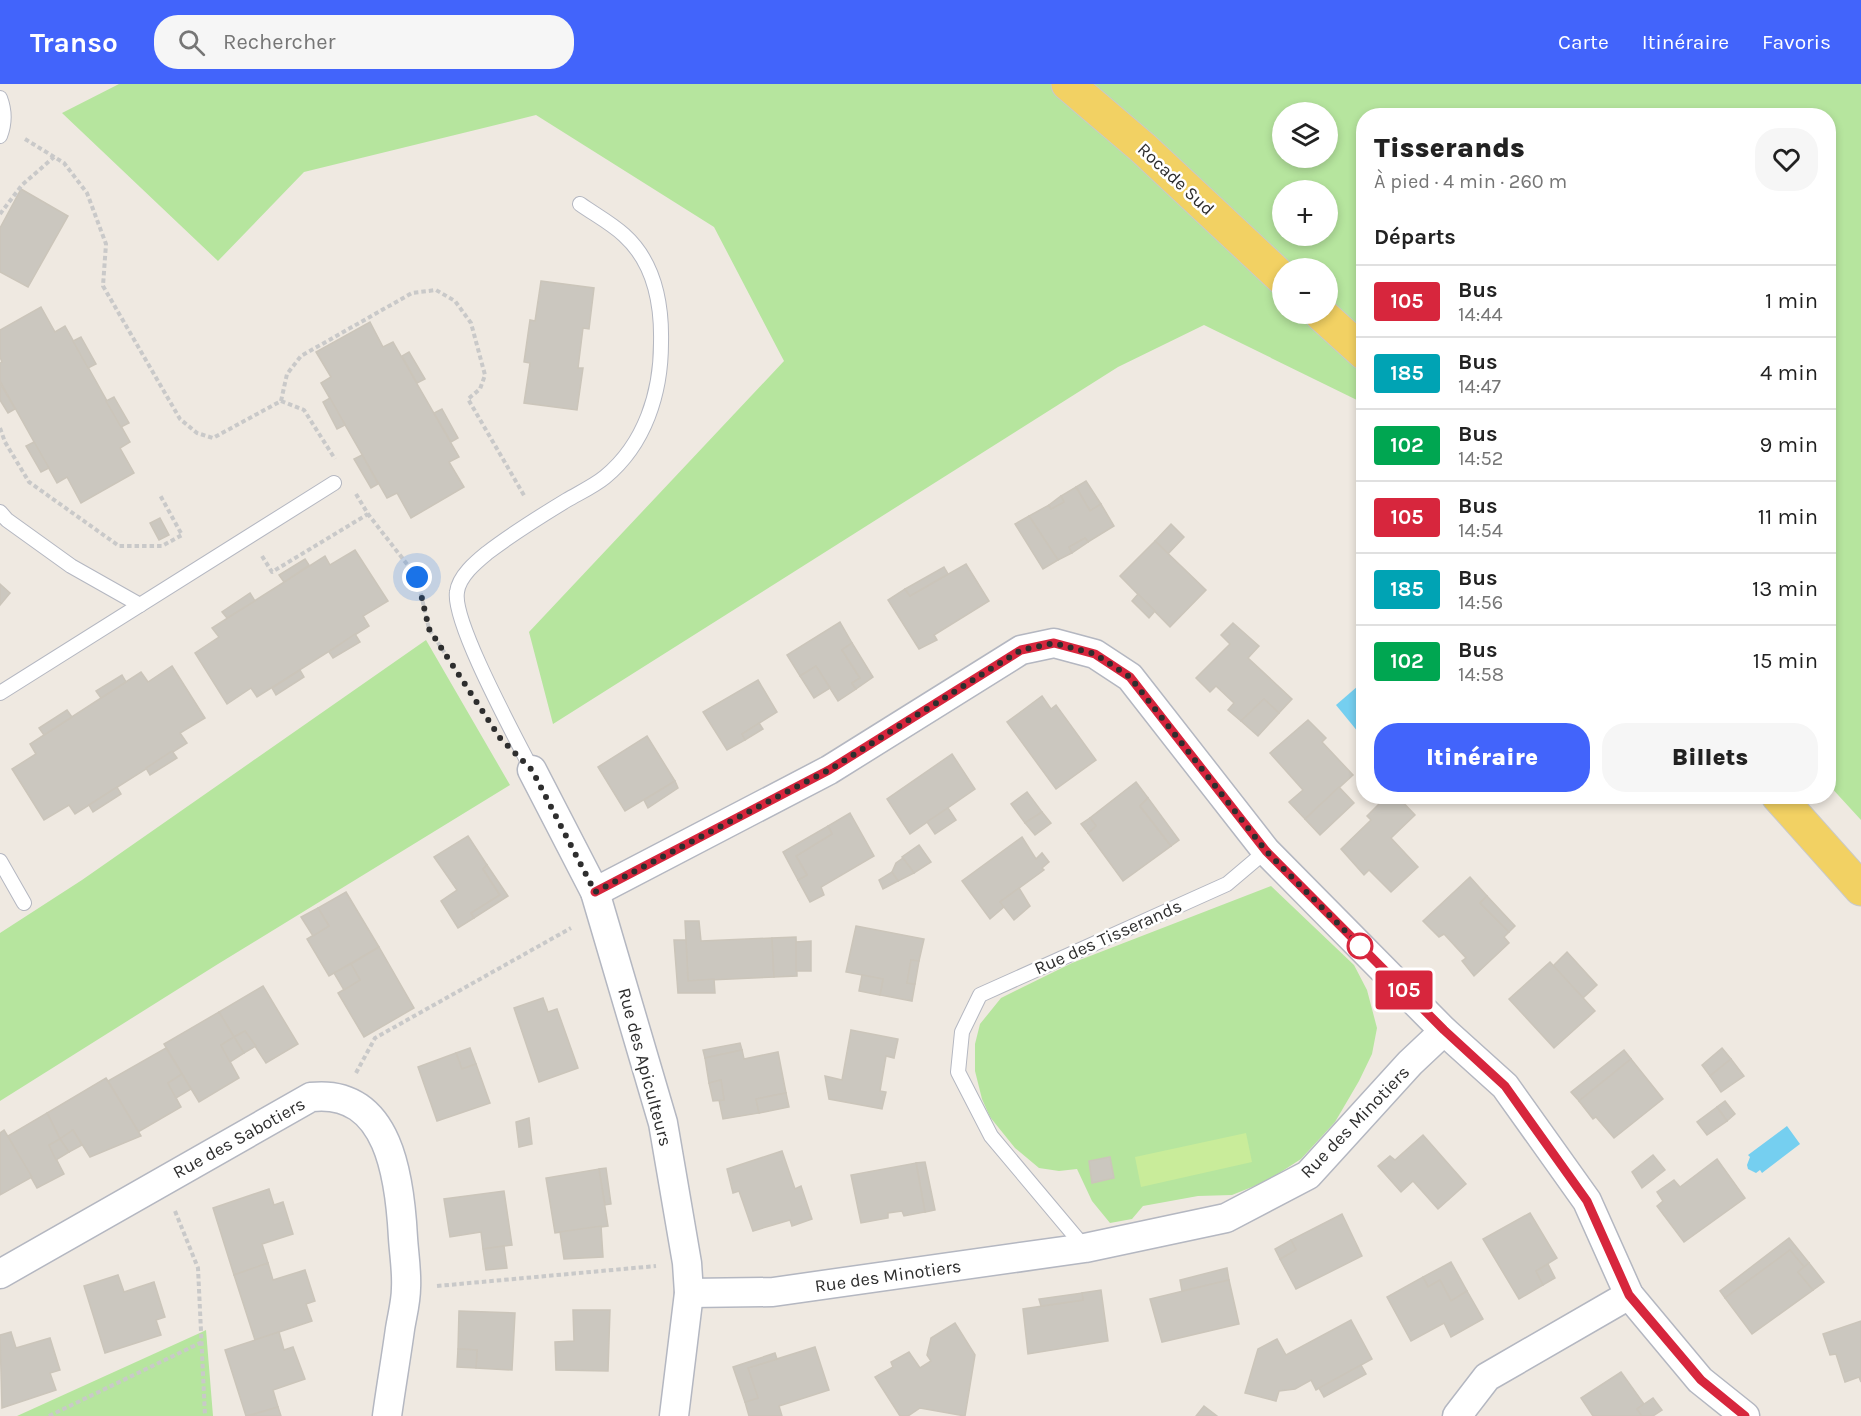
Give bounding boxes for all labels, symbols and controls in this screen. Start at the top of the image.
search box [154,15,574,69]
text: Transo [30,26,118,59]
icon: search [175,26,208,59]
text: Rechercher [223,29,335,55]
text: Carte [1558,30,1609,54]
text: Itinéraire [1642,30,1729,54]
text: Favoris [1762,30,1831,54]
map controls [1272,102,1338,324]
button: layers [1272,102,1338,168]
button: heart [1755,128,1818,191]
text: Tisserands [1374,131,1525,164]
street label: Rocade Sud [1133,138,1219,220]
text: À pied · 4 min · 260 m [1374,170,1567,193]
button: + [1272,180,1338,246]
text: Départs [1374,224,1456,250]
button: − [1272,258,1338,324]
text: Bus [1458,277,1498,303]
text: 1 min [1765,288,1818,314]
text: 105 [1391,289,1424,313]
text: 14:44 [1458,303,1503,326]
text: Bus [1458,349,1498,375]
text: 4 min [1760,360,1818,386]
text: 185 [1390,361,1424,385]
text: 14:47 [1458,375,1501,398]
text: Bus [1458,421,1498,447]
text: 9 min [1760,432,1818,458]
text: 102 [1390,433,1424,457]
text: 14:52 [1458,447,1503,470]
text: Bus [1458,493,1498,519]
text: 11 min [1758,504,1818,530]
text: 105 [1391,505,1424,529]
text: 14:54 [1458,519,1503,542]
your location [402,562,432,592]
text: Bus [1458,565,1498,591]
text: 13 min [1752,576,1818,602]
text: 185 [1390,577,1424,601]
text: 14:56 [1458,591,1503,614]
text: Bus [1458,637,1498,663]
text: 15 min [1753,648,1818,674]
text: 102 [1390,649,1424,673]
text: 14:58 [1458,663,1504,686]
button: Itinéraire [1374,723,1590,792]
button: Billets [1602,723,1818,792]
street label: Rue des Tisserands [1031,895,1185,979]
unlabelled marker [1347,933,1373,959]
line badge: 105 [1370,970,1438,1010]
text: 105 [1388,978,1421,1002]
street label: Rue des Apiculteurs [613,985,677,1149]
street label: Rue des Minotiers [1296,1061,1414,1183]
street label: Rue des Sabotiers [169,1093,309,1183]
street label: Rue des Minotiers [813,1255,963,1297]

